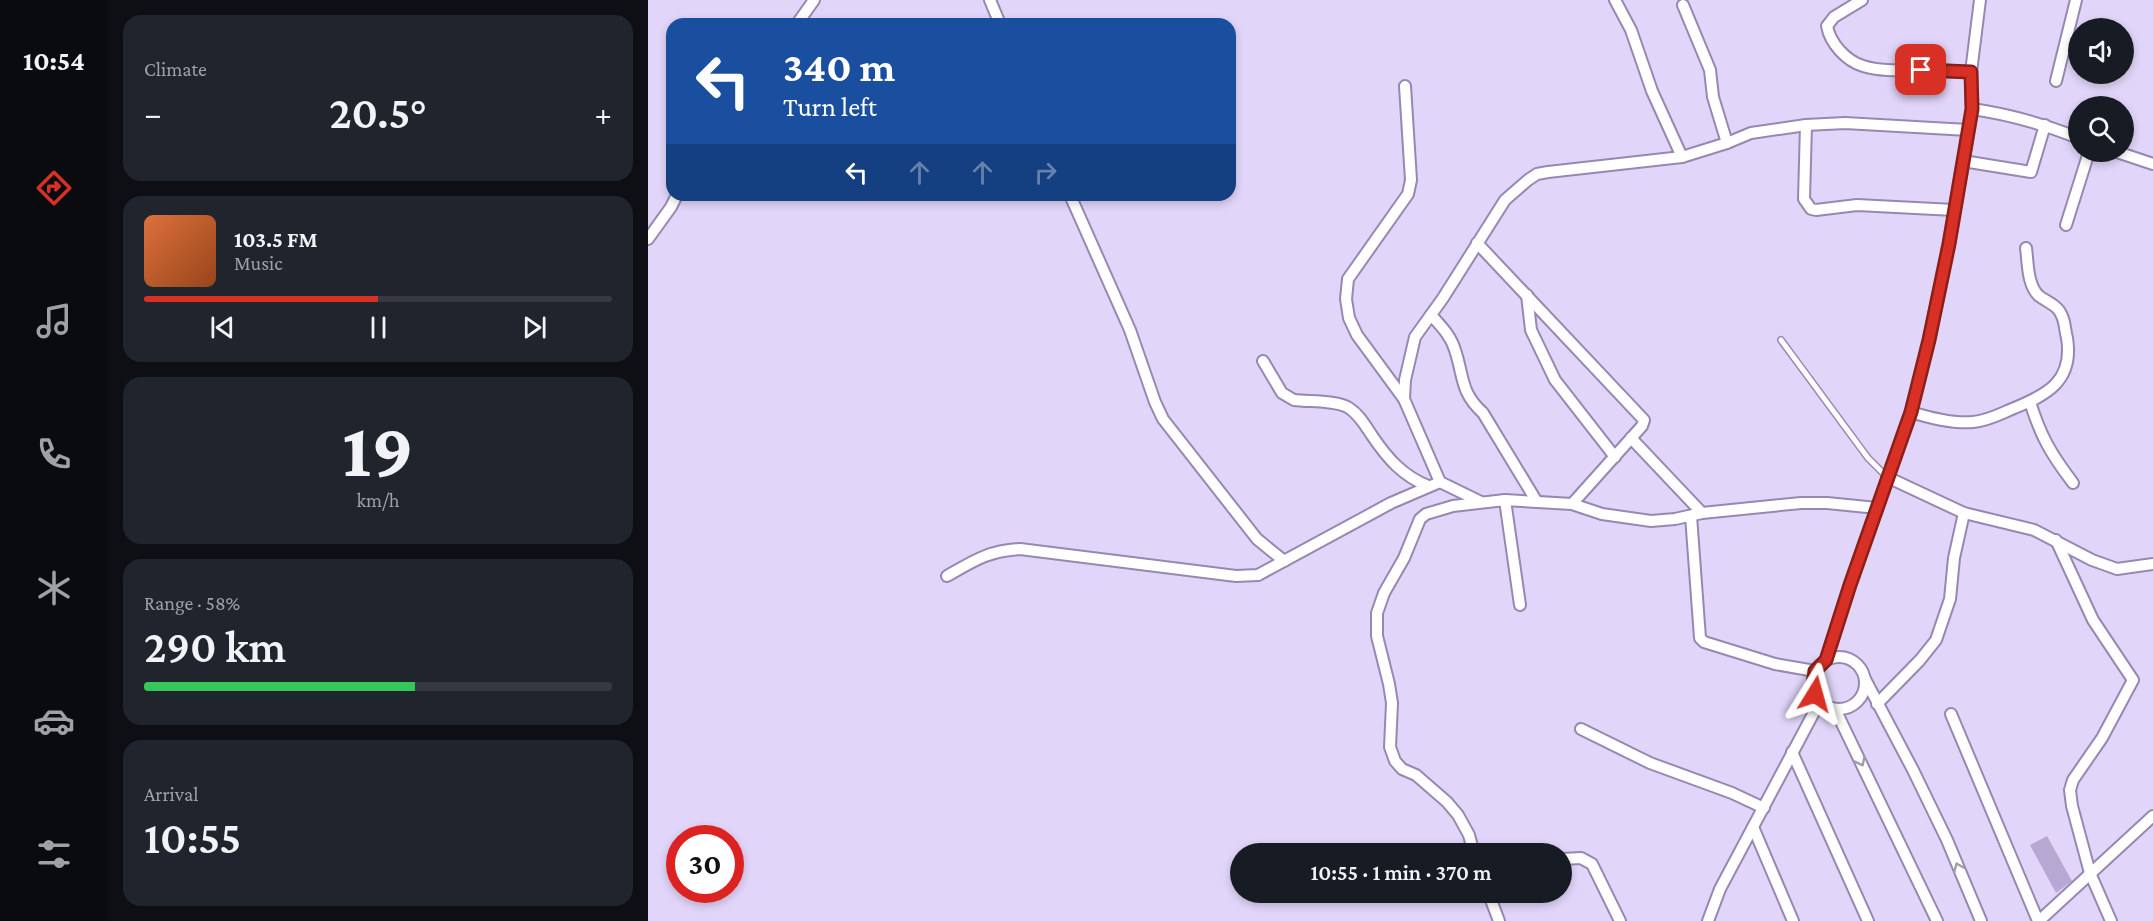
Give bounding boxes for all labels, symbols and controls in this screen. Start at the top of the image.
map controls [2068,18,2134,162]
button: sound [2068,18,2134,84]
icon: left [684,42,762,120]
text: 340 m [783,43,895,90]
pin [1895,44,1946,95]
text: 10:54 [23,46,85,76]
icon: arrive [1904,53,1937,86]
text: Climate [144,58,207,80]
text: 20.5° [329,88,427,138]
text: Turn left [783,92,877,122]
text: − [144,95,161,132]
text: + [595,95,612,132]
button: search [2068,96,2134,162]
icon: left [840,156,873,189]
icon: ahead [903,156,936,189]
icon: ahead [966,156,999,189]
icon: right [1029,156,1062,189]
icon: directions [33,167,75,209]
text: 103.5 FM [234,227,318,252]
text: Music [234,252,283,274]
icon: music [33,300,75,342]
icon: previous [206,311,239,344]
icon: pause [362,311,395,344]
icon: next [518,311,551,344]
text: 19 [342,406,414,493]
icon: phone [33,433,75,475]
text: km/h [356,489,400,511]
icon: climate [33,567,75,609]
text: Range · 58% [144,592,240,614]
text: 290 km [144,622,286,672]
position arrow [1783,662,1847,726]
icon: car [33,700,75,742]
one-way arrow [1853,755,1865,766]
text: Arrival [144,783,198,805]
text: 10:55 [144,813,241,863]
speed limit sign: 30 [666,825,744,903]
icon: filters [33,833,75,875]
text: 10:55 · 1 min · 370 m [1310,860,1492,885]
one-way arrow [1953,862,1965,873]

